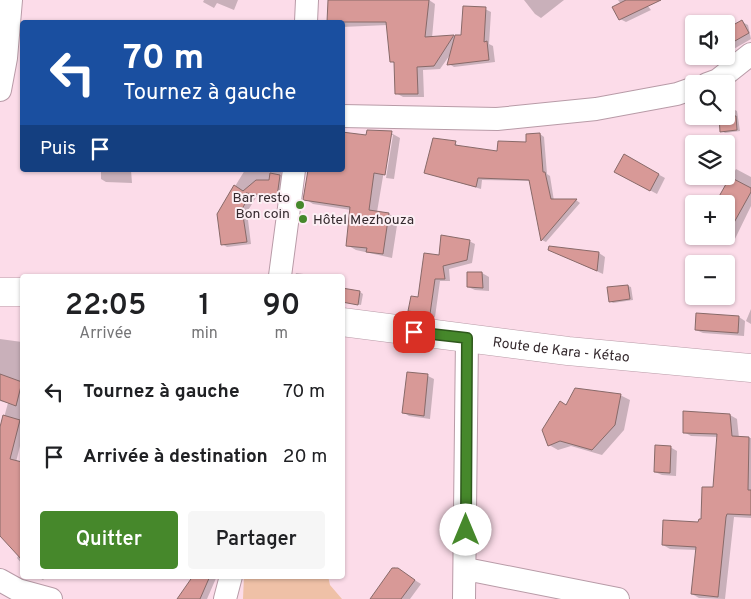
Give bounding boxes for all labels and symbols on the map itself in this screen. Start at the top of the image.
place label: Bar resto Bon coin [233,190,290,223]
marker: Bar resto Bon coin [294,199,306,211]
place label: Hôtel Mezhouza [313,212,414,229]
marker: Hôtel Mezhouza [297,213,309,225]
pin [393,311,435,353]
street label: Route de Kara - Kétao [492,334,631,367]
position arrow [439,503,491,555]

